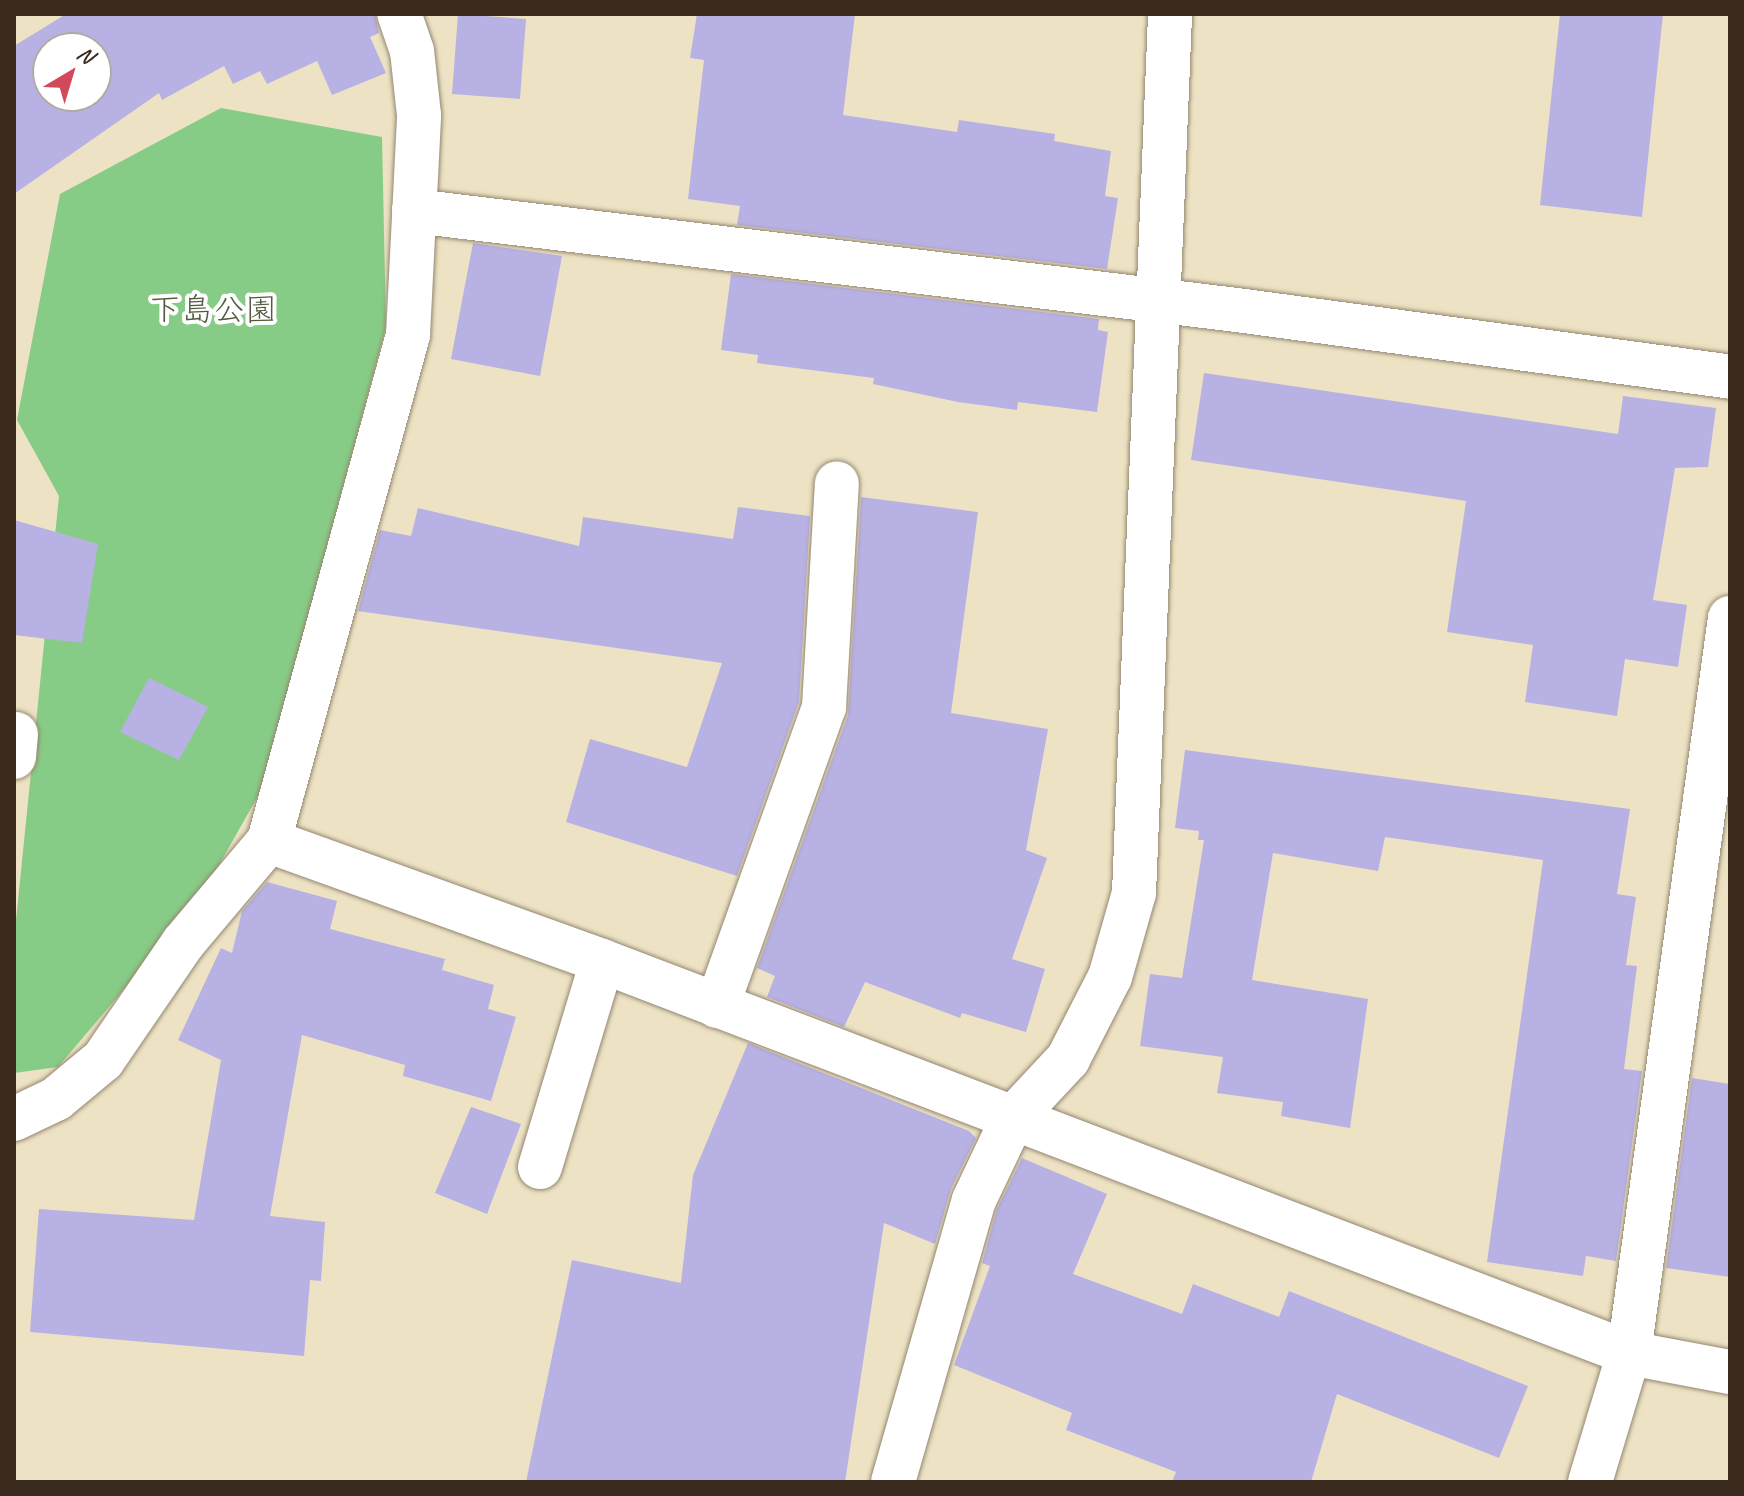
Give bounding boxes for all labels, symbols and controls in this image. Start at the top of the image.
north arrow [32,32,112,112]
text: N [72,39,100,70]
park label: 下島公園 [149,291,277,329]

